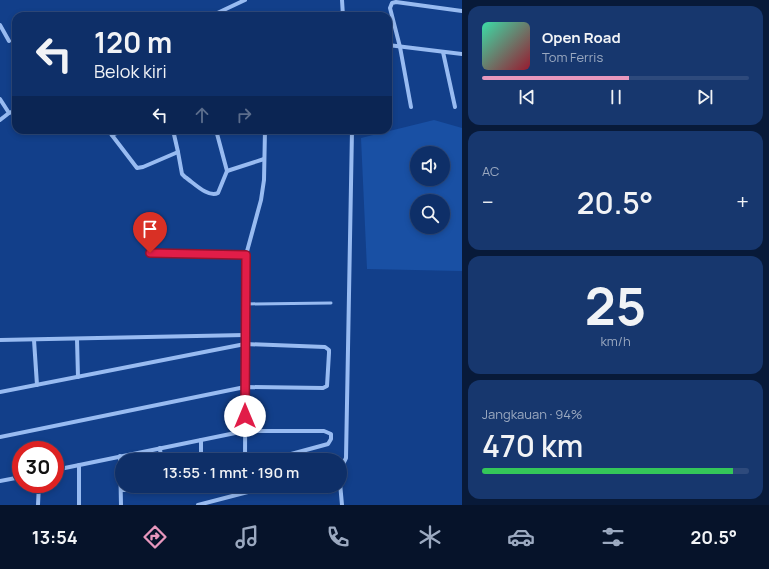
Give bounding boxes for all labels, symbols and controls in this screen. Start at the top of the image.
text: 120 m [94,23,172,61]
text: Open Road [542,27,621,48]
icon: left [28,28,80,80]
text: Tom Ferris [542,48,603,66]
text: Belok kiri [94,59,167,83]
icon: previous [516,86,538,108]
icon: pause [605,86,627,108]
icon: next [694,86,716,108]
icon: left [149,104,171,126]
icon: ahead [191,104,213,126]
icon: right [233,104,255,126]
map controls [410,146,450,234]
button: sound [410,146,450,186]
text: AC [482,162,499,180]
text: 20.5° [577,182,653,223]
text: − [482,187,494,217]
text: + [736,187,749,217]
button: search [410,194,450,234]
pin [133,212,167,253]
icon: arrive [139,218,161,240]
text: 25 [585,270,646,341]
text: km/h [600,332,631,350]
position arrow [224,395,266,437]
text: Jangkauan · 94% [482,405,583,423]
text: 470 km [482,425,583,466]
speed limit sign: 30 [12,441,64,493]
text: 13:55 · 1 mnt · 190 m [163,462,299,483]
icon: directions [141,523,169,551]
icon: music [233,523,261,551]
icon: phone [324,523,352,551]
icon: climate [416,523,444,551]
icon: car [507,523,535,551]
icon: filters [599,523,627,551]
text: 13:54 [32,525,78,549]
text: 20.5° [691,525,737,549]

